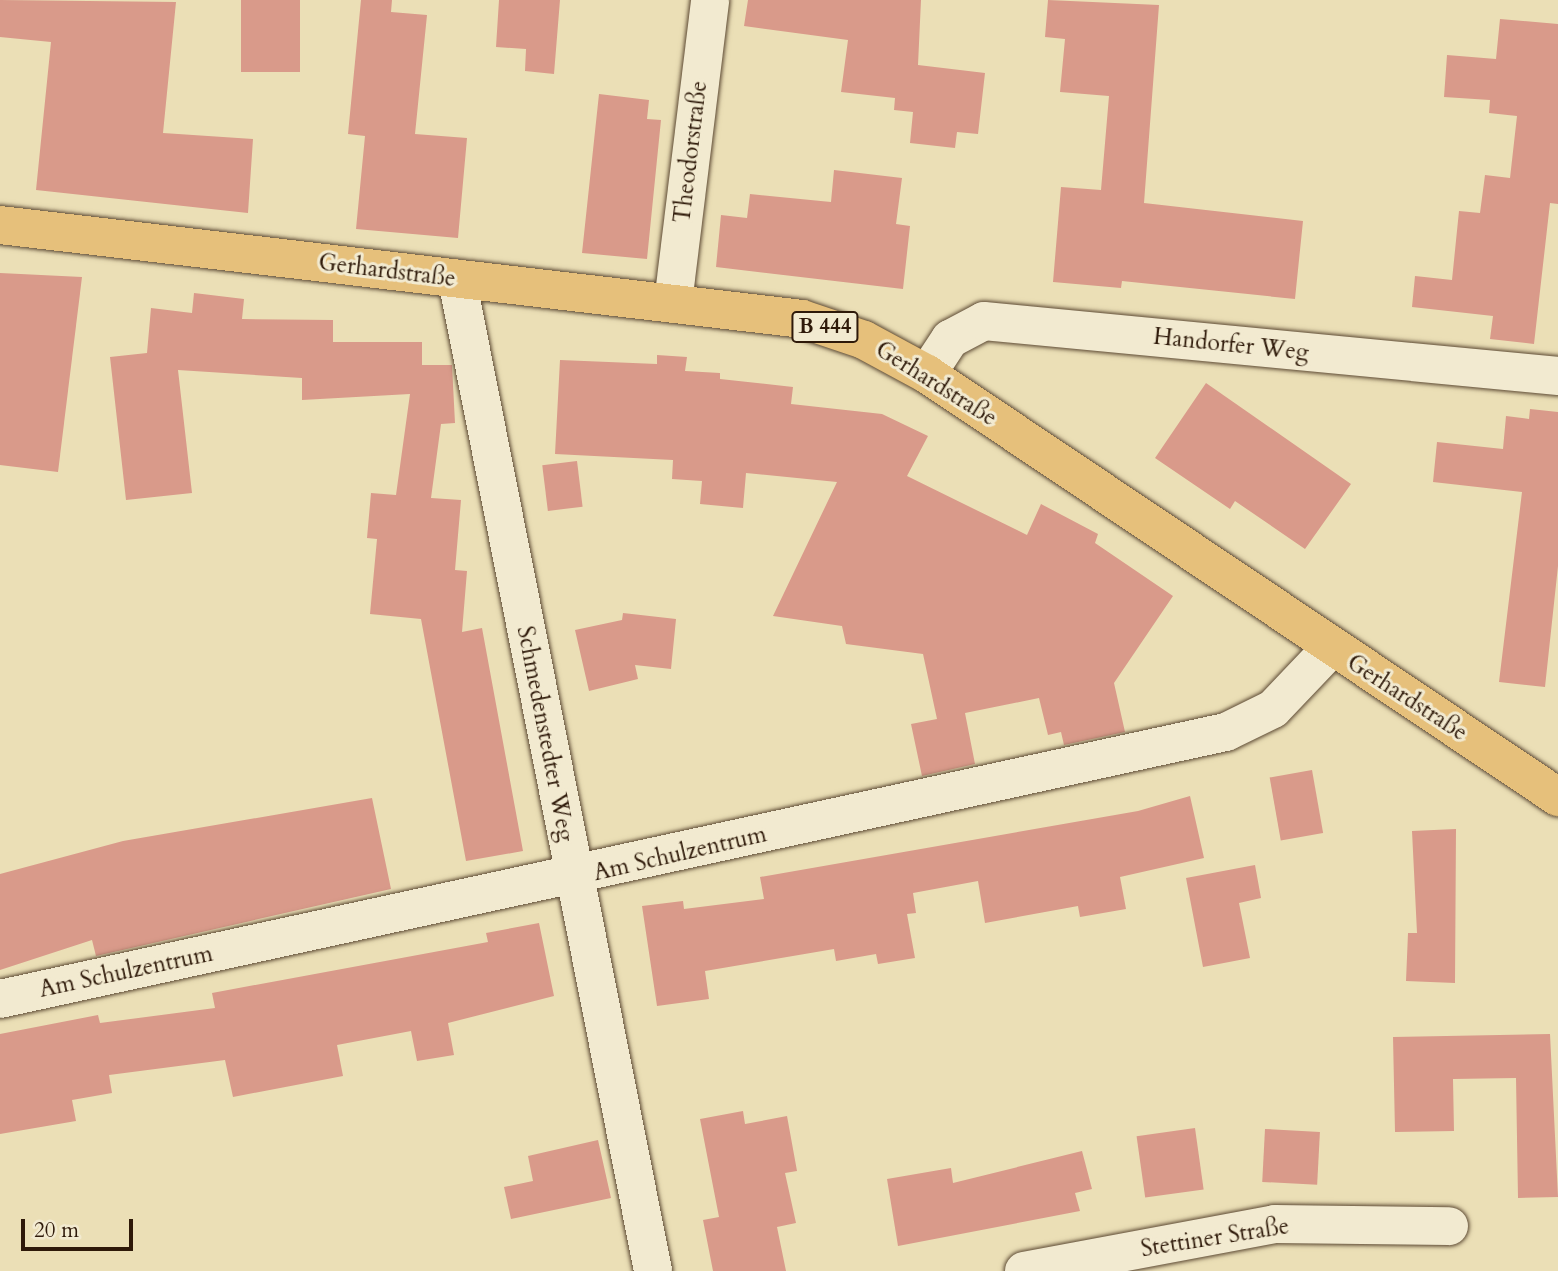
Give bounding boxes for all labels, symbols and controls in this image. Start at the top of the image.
street label: Theodorstraße [669,79,713,225]
street label: Gerhardstraße [317,249,457,293]
road number: B 444 [790,310,860,344]
street label: Handorfer Weg [1152,323,1310,367]
street label: Gerhardstraße [870,336,1002,432]
street label: Schmedenstedter Weg [511,624,579,844]
street label: Gerhardstraße [1342,649,1472,747]
street label: Am Schulzentrum [591,821,769,887]
street label: Am Schulzentrum [37,940,215,1004]
scale bar [24,1204,136,1248]
street label: Stettiner Straße [1139,1213,1291,1263]
text: 20 m [34,1216,79,1245]

